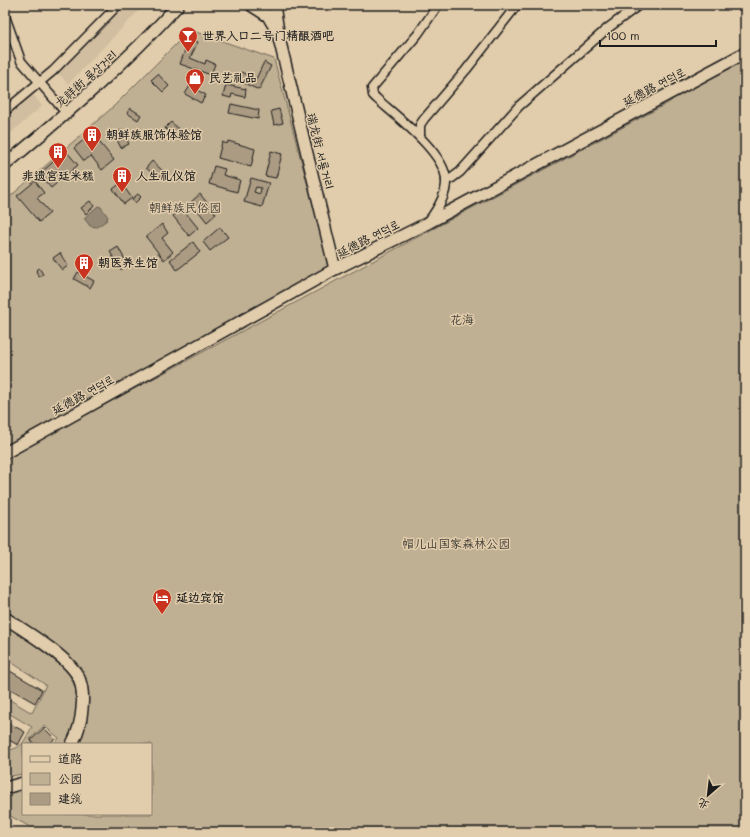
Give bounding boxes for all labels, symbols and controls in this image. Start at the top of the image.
scale bar [600,22,716,48]
bar icon: 世界入口二号门精酿酒吧 [177,25,199,53]
place label: 世界入口二号门精酿酒吧 [202,27,334,43]
text: 100 m [606,27,640,43]
street label: 龙祥街 룡상거리 [51,46,120,110]
street label: 延德路 연덕로 [619,63,688,109]
shop icon: 民艺礼品 [184,67,206,95]
place label: 民艺礼品 [209,69,257,85]
street label: 瑞龙街 서룡거리 [304,111,338,191]
building icon: 朝鲜族服饰体验馆 [81,124,103,152]
place label: 朝鲜族服饰体验馆 [106,126,202,142]
building icon: 非遗宫廷米糕 [47,141,69,169]
building icon: 人生礼仪馆 [111,165,133,193]
place label: 非遗宫廷米糕 [22,167,94,183]
place label: 人生礼仪馆 [136,167,196,183]
park label: 朝鲜族民俗园 [149,199,221,215]
street label: 延德路 연덕로 [333,215,402,261]
building icon: 朝医养生馆 [73,252,95,280]
place label: 朝医养生馆 [98,254,158,270]
park label: 花海 [450,311,474,327]
street label: 延德路 연덕로 [49,370,116,418]
park label: 帽儿山国家森林公园 [402,535,510,551]
hotel icon: 延边宾馆 [151,587,173,615]
place label: 延边宾馆 [176,589,224,605]
legend [22,743,152,815]
text: 道路 [58,750,82,766]
text: 公园 [58,770,82,786]
north arrow [688,775,728,815]
text: 建筑 [58,790,82,806]
text: 北 [695,795,711,813]

